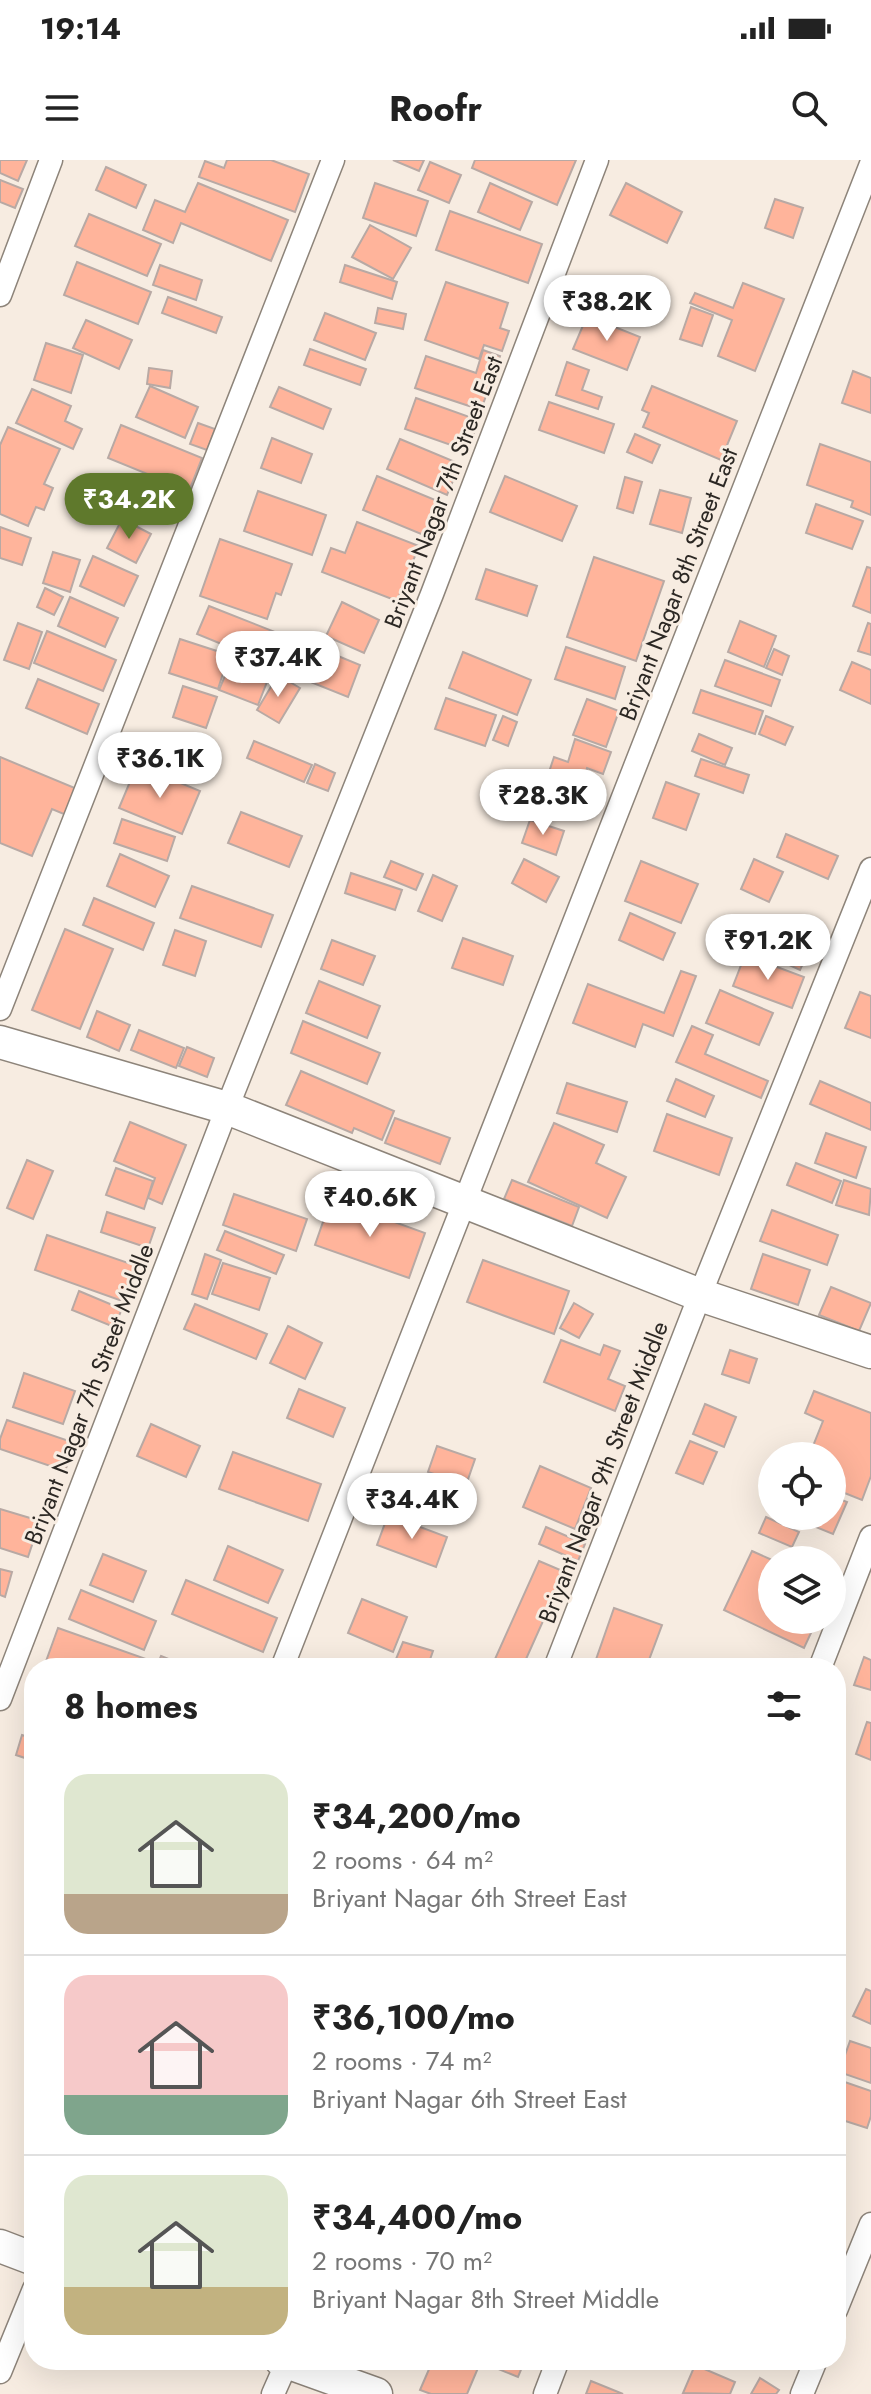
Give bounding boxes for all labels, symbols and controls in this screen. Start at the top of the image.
text: 19:14 [40,7,121,50]
text: Roofr [389,82,482,134]
icon: menu [40,86,84,130]
icon: search [787,86,831,130]
pin: ₹38.2K [542,275,672,343]
text: ₹38.2K [562,282,652,320]
street label: Briyant Nagar 7th Street East [375,351,511,633]
street label: Briyant Nagar 8th Street East [610,442,746,725]
pin: ₹34.2K [64,473,194,541]
text: ₹34.2K [83,480,175,518]
pin: ₹37.4K [213,631,343,699]
text: ₹37.4K [234,638,322,676]
pin: ₹36.1K [95,732,225,800]
text: ₹36.1K [116,739,204,777]
pin: ₹28.3K [478,769,608,837]
text: ₹28.3K [498,776,588,814]
pin: ₹91.2K [703,914,833,982]
text: ₹91.2K [723,921,813,959]
pin: ₹40.6K [305,1171,435,1239]
text: ₹40.6K [323,1178,417,1216]
street label: Briyant Nagar 7th Street Middle [15,1238,163,1550]
street label: Briyant Nagar 9th Street Middle [529,1316,677,1628]
map controls [758,1442,846,1634]
button: locate [758,1442,846,1530]
pin: ₹34.4K [347,1473,477,1541]
text: ₹34.4K [365,1480,459,1518]
button: layers [758,1546,846,1634]
text: 8 homes [64,1682,198,1731]
icon: filters [762,1684,806,1728]
text: ₹34,200/mo [312,1792,521,1841]
icon: home [128,1806,224,1902]
text: 2 rooms · 64 m² [312,1841,493,1879]
text: Briyant Nagar 6th Street East [312,1879,627,1917]
text: ₹36,100/mo [312,1993,515,2042]
icon: home [128,2007,224,2103]
text: 2 rooms · 74 m² [312,2042,492,2080]
text: Briyant Nagar 6th Street East [312,2080,627,2118]
text: ₹34,400/mo [312,2193,522,2242]
icon: home [128,2207,224,2303]
text: 2 rooms · 70 m² [312,2242,492,2280]
text: Briyant Nagar 8th Street Middle [312,2280,659,2318]

